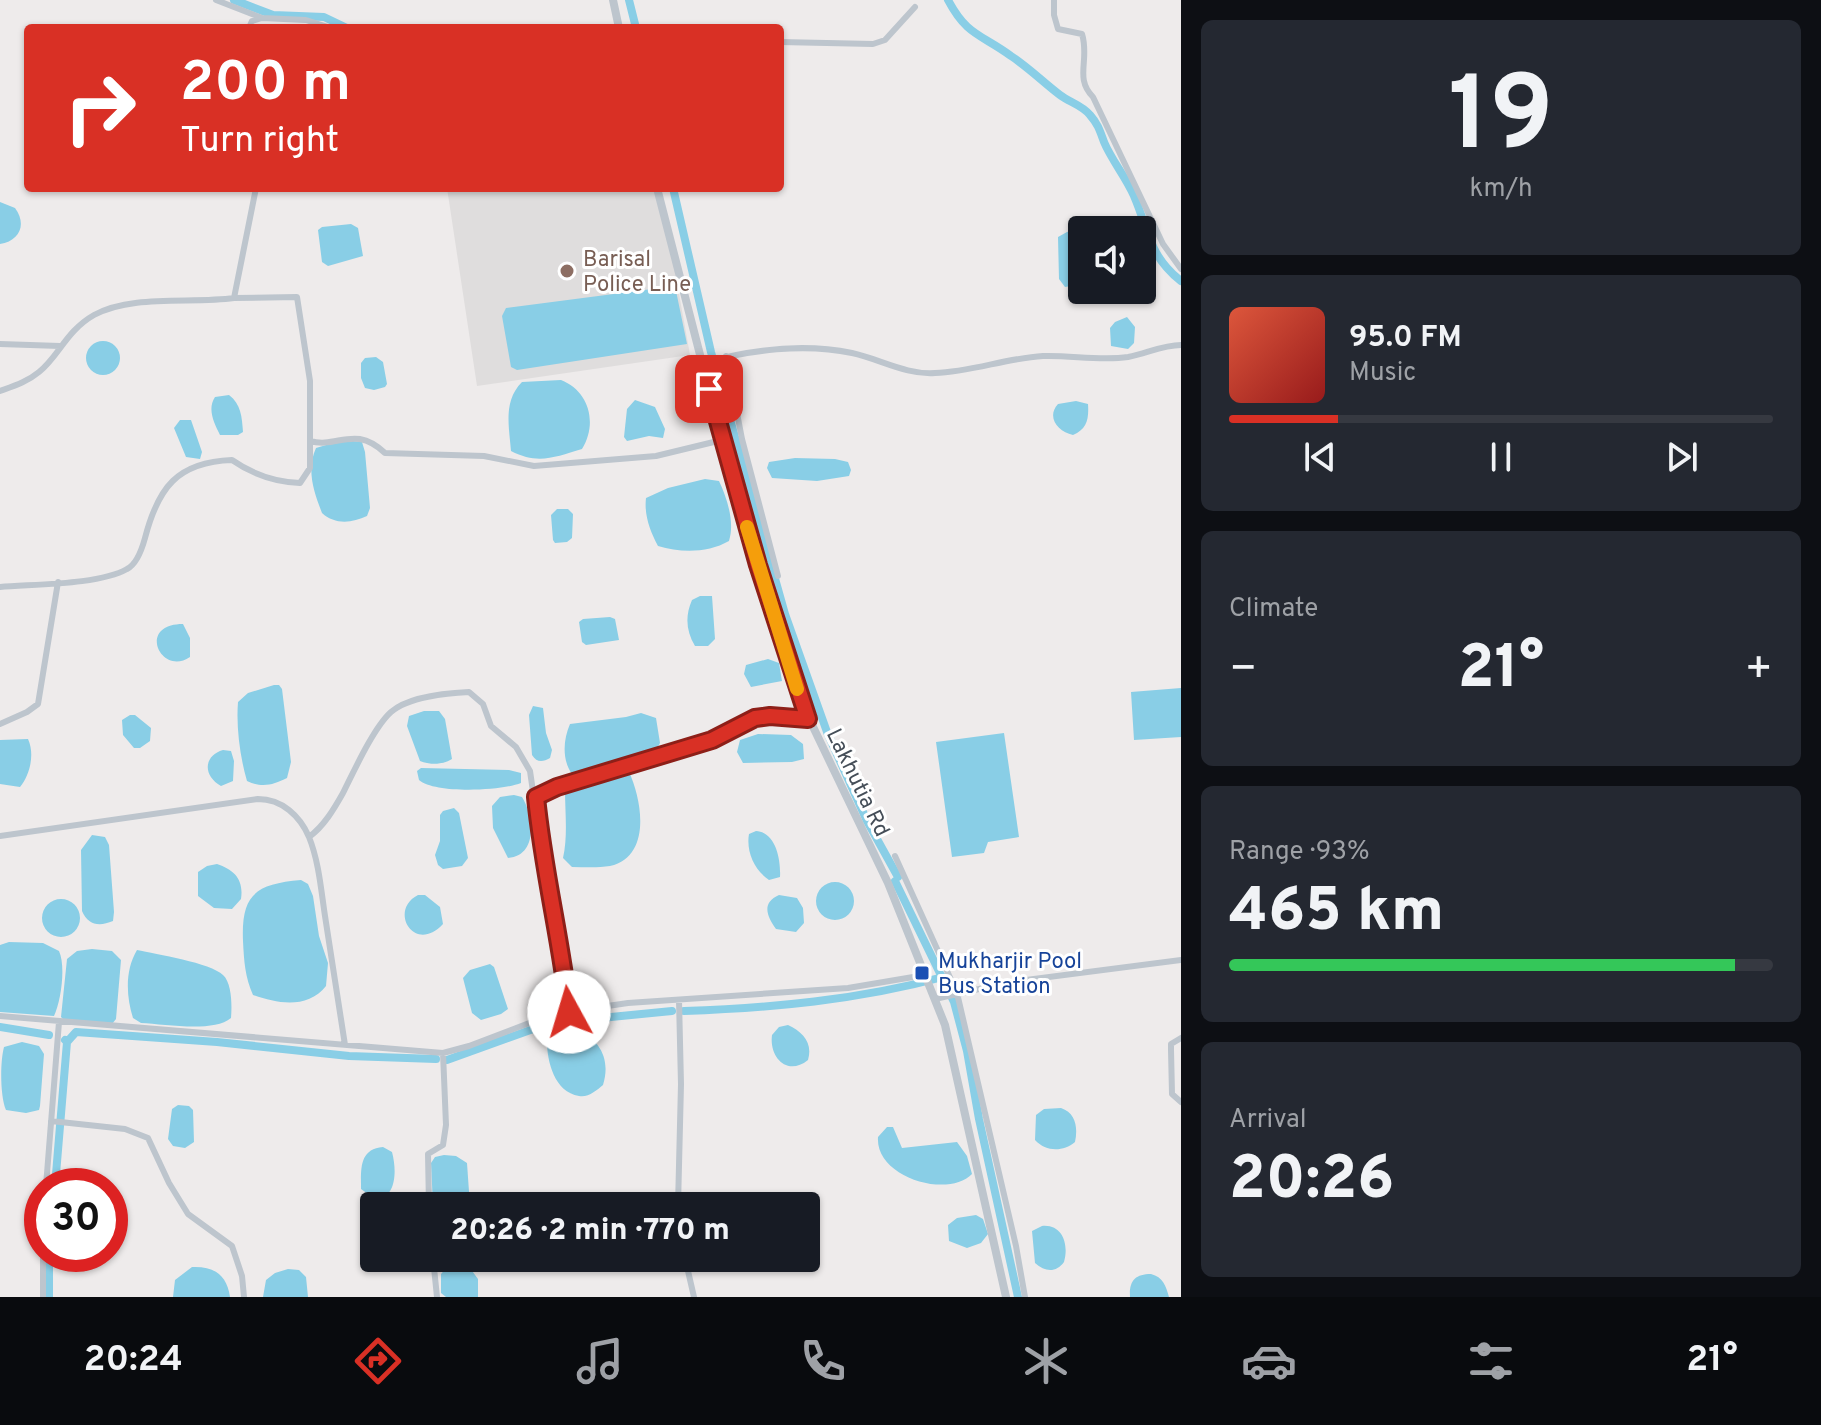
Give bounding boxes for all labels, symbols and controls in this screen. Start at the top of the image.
text: 200 m [180,50,351,120]
text: 19 [1448,55,1554,187]
icon: right [48,56,152,160]
text: Turn right [180,119,339,165]
text: km/h [1469,173,1533,206]
map controls [1068,216,1156,304]
button: sound [1068,216,1156,304]
place label: Barisal Police Line [583,247,691,299]
marker: Barisal Police Line [558,262,576,280]
text: 95.0 FM [1349,320,1462,357]
pin [675,355,743,423]
text: Music [1349,357,1416,390]
icon: arrive [687,367,731,411]
icon: previous [1298,435,1342,479]
icon: pause [1479,435,1523,479]
icon: next [1660,435,1704,479]
text: Climate [1229,593,1318,626]
text: 21° [1458,633,1544,709]
text: − [1229,643,1257,699]
text: + [1745,643,1773,699]
street label: Lakhutia Rd [819,725,895,842]
text: Range · 93% [1229,836,1370,869]
text: 465 km [1229,876,1444,952]
place label: Mukharjir Pool Bus Station [938,949,1082,1001]
marker: Mukharjir Pool Bus Station [913,964,931,982]
position arrow [527,970,611,1054]
text: Arrival [1229,1104,1307,1137]
text: 20:26 [1229,1144,1394,1220]
speed limit sign: 30 [24,1168,128,1272]
text: 20:26 · 2 min · 770 m [450,1213,730,1250]
icon: directions [350,1333,406,1389]
icon: music [572,1333,628,1389]
icon: phone [795,1333,851,1389]
icon: climate [1018,1333,1074,1389]
icon: car [1241,1333,1297,1389]
icon: filters [1463,1333,1519,1389]
text: 20:24 [83,1338,183,1384]
text: 21° [1686,1338,1738,1384]

